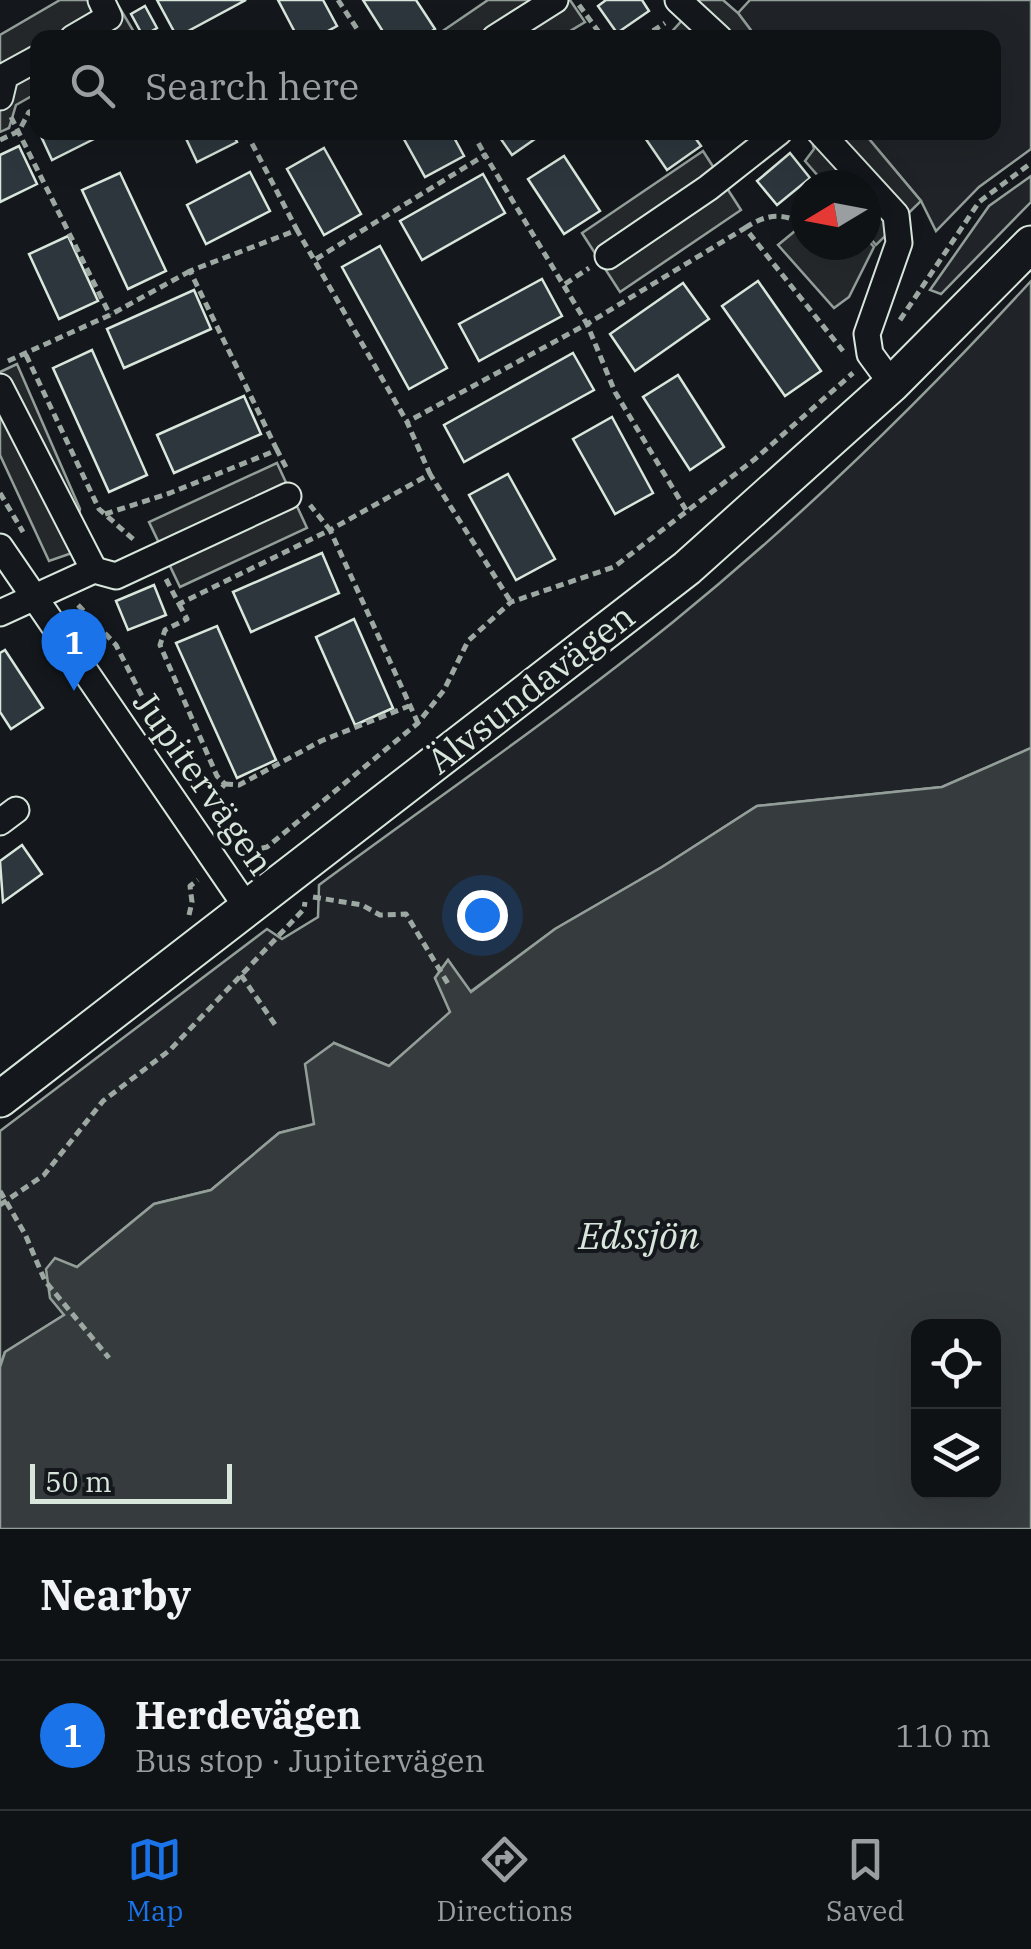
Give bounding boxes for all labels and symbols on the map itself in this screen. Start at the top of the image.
north arrow [791,170,881,260]
street label: Älvsundavägen [417,593,643,784]
pin: 1 [42,608,106,691]
street label: Jupitervägen [123,681,284,884]
your location [457,890,508,941]
water label: Edssjön [577,1210,700,1259]
scale bar [30,1459,232,1504]

